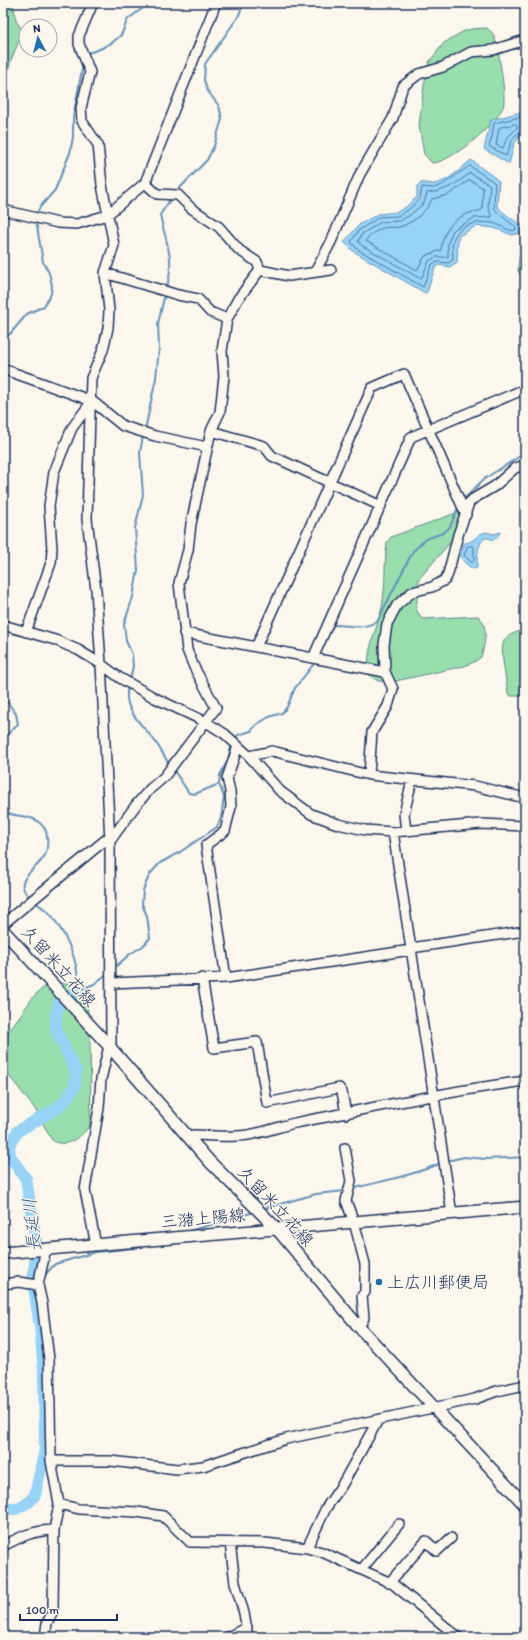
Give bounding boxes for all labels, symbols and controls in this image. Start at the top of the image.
north arrow [18,18,58,58]
text: N [32,22,41,35]
street label: 久留米立花線 [17,921,101,1011]
street label: 久留米立花線 [234,1162,318,1250]
water label: 長延川 [18,1197,46,1253]
street label: 三潴上陽線 [160,1204,246,1232]
place label: 上広川郵便局 [387,1272,489,1292]
marker: 上広川郵便局 [374,1277,384,1287]
scale bar [20,1596,117,1622]
text: 100 m [26,1603,59,1617]

